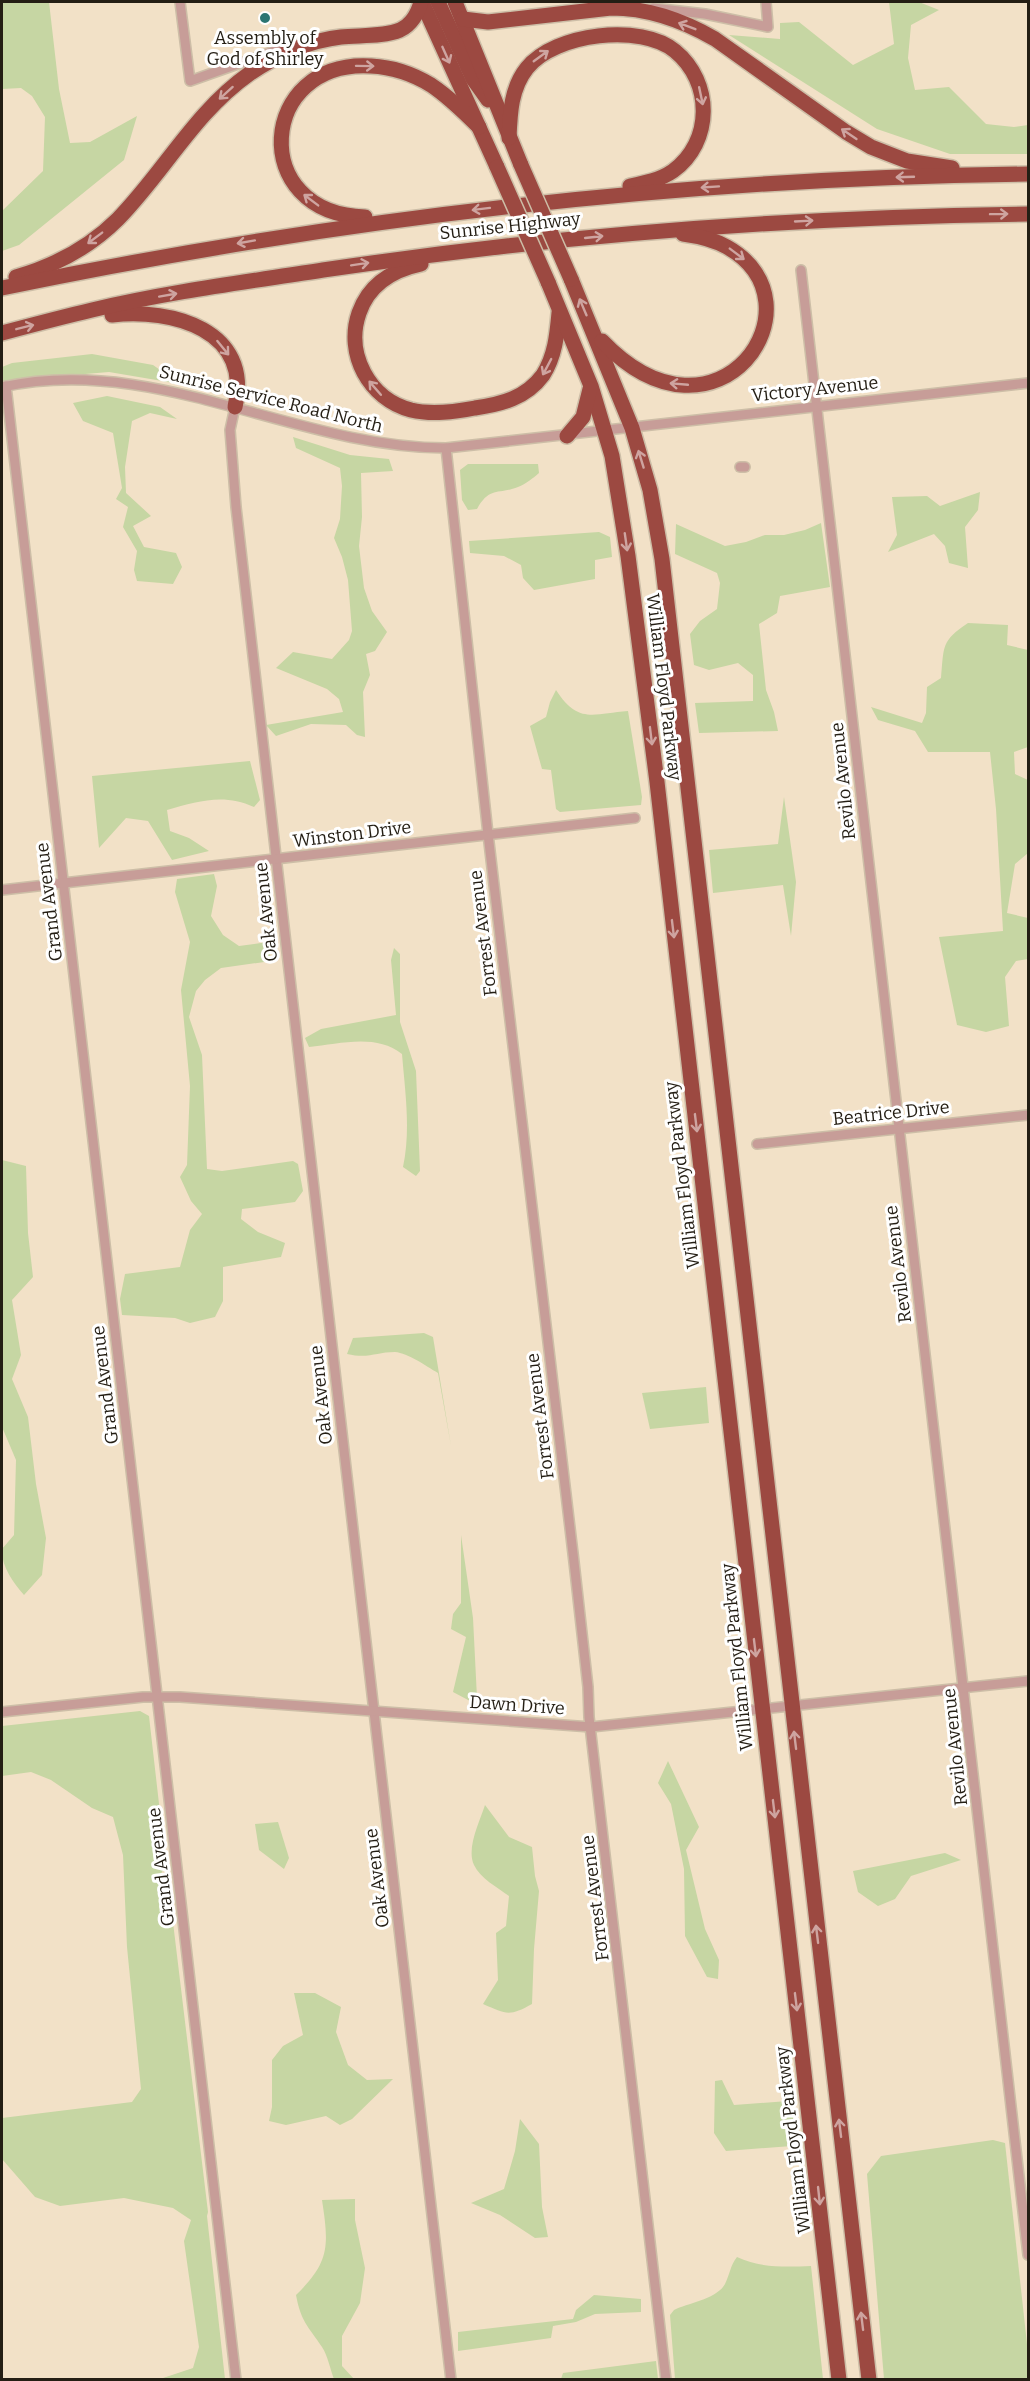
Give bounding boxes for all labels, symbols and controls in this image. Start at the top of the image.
marker: Assembly of God of Shirley [258,11,272,25]
one-way arrow [679,20,697,31]
place label: Assembly of God of Shirley [206,27,324,70]
one-way arrow [441,45,452,63]
one-way arrow [532,49,548,62]
one-way arrow [354,60,374,72]
one-way arrow [218,86,233,101]
one-way arrow [696,86,708,105]
one-way arrow [841,128,858,140]
one-way arrow [895,171,915,182]
one-way arrow [701,182,721,193]
one-way arrow [303,194,319,207]
one-way arrow [471,203,491,214]
street label: Sunrise Highway [439,208,582,244]
one-way arrow [989,208,1009,220]
one-way arrow [794,215,814,226]
one-way arrow [87,231,103,244]
one-way arrow [583,231,603,242]
one-way arrow [236,237,256,248]
one-way arrow [728,248,744,260]
one-way arrow [350,259,370,270]
one-way arrow [158,290,177,301]
one-way arrow [577,298,588,316]
one-way arrow [15,321,35,332]
one-way arrow [216,340,229,356]
one-way arrow [541,357,552,375]
street label: Sunrise Service Road North [157,361,385,437]
street label: Victory Avenue [751,371,879,407]
one-way arrow [670,378,690,389]
one-way arrow [368,380,382,395]
one-way arrow [635,450,646,469]
one-way arrow [621,532,632,552]
street label: William Floyd Parkway [642,592,686,782]
street label: Revilo Avenue [826,721,860,841]
one-way arrow [645,725,656,745]
street label: Winston Drive [292,816,412,852]
street label: Grand Avenue [31,841,67,963]
street label: Oak Avenue [250,861,282,963]
street label: Forrest Avenue [464,869,502,997]
one-way arrow [668,919,679,939]
street label: William Floyd Parkway [660,1080,704,1270]
street label: Beatrice Drive [831,1096,951,1130]
one-way arrow [690,1113,701,1133]
street label: Revilo Avenue [880,1204,916,1324]
street label: Grand Avenue [87,1324,123,1446]
street label: Oak Avenue [305,1344,337,1446]
street label: Forrest Avenue [521,1352,559,1480]
street label: William Floyd Parkway [716,1562,758,1752]
one-way arrow [750,1637,761,1657]
street label: Revilo Avenue [938,1687,972,1807]
street label: Dawn Drive [469,1691,565,1719]
one-way arrow [789,1731,800,1751]
one-way arrow [768,1798,779,1818]
street label: Grand Avenue [143,1806,179,1928]
street label: Oak Avenue [360,1827,394,1929]
street label: Forrest Avenue [576,1834,614,1962]
one-way arrow [811,1925,822,1944]
one-way arrow [791,1992,802,2012]
street label: William Floyd Parkway [771,2045,815,2235]
one-way arrow [834,2118,845,2138]
one-way arrow [813,2186,824,2206]
one-way arrow [856,2312,867,2332]

